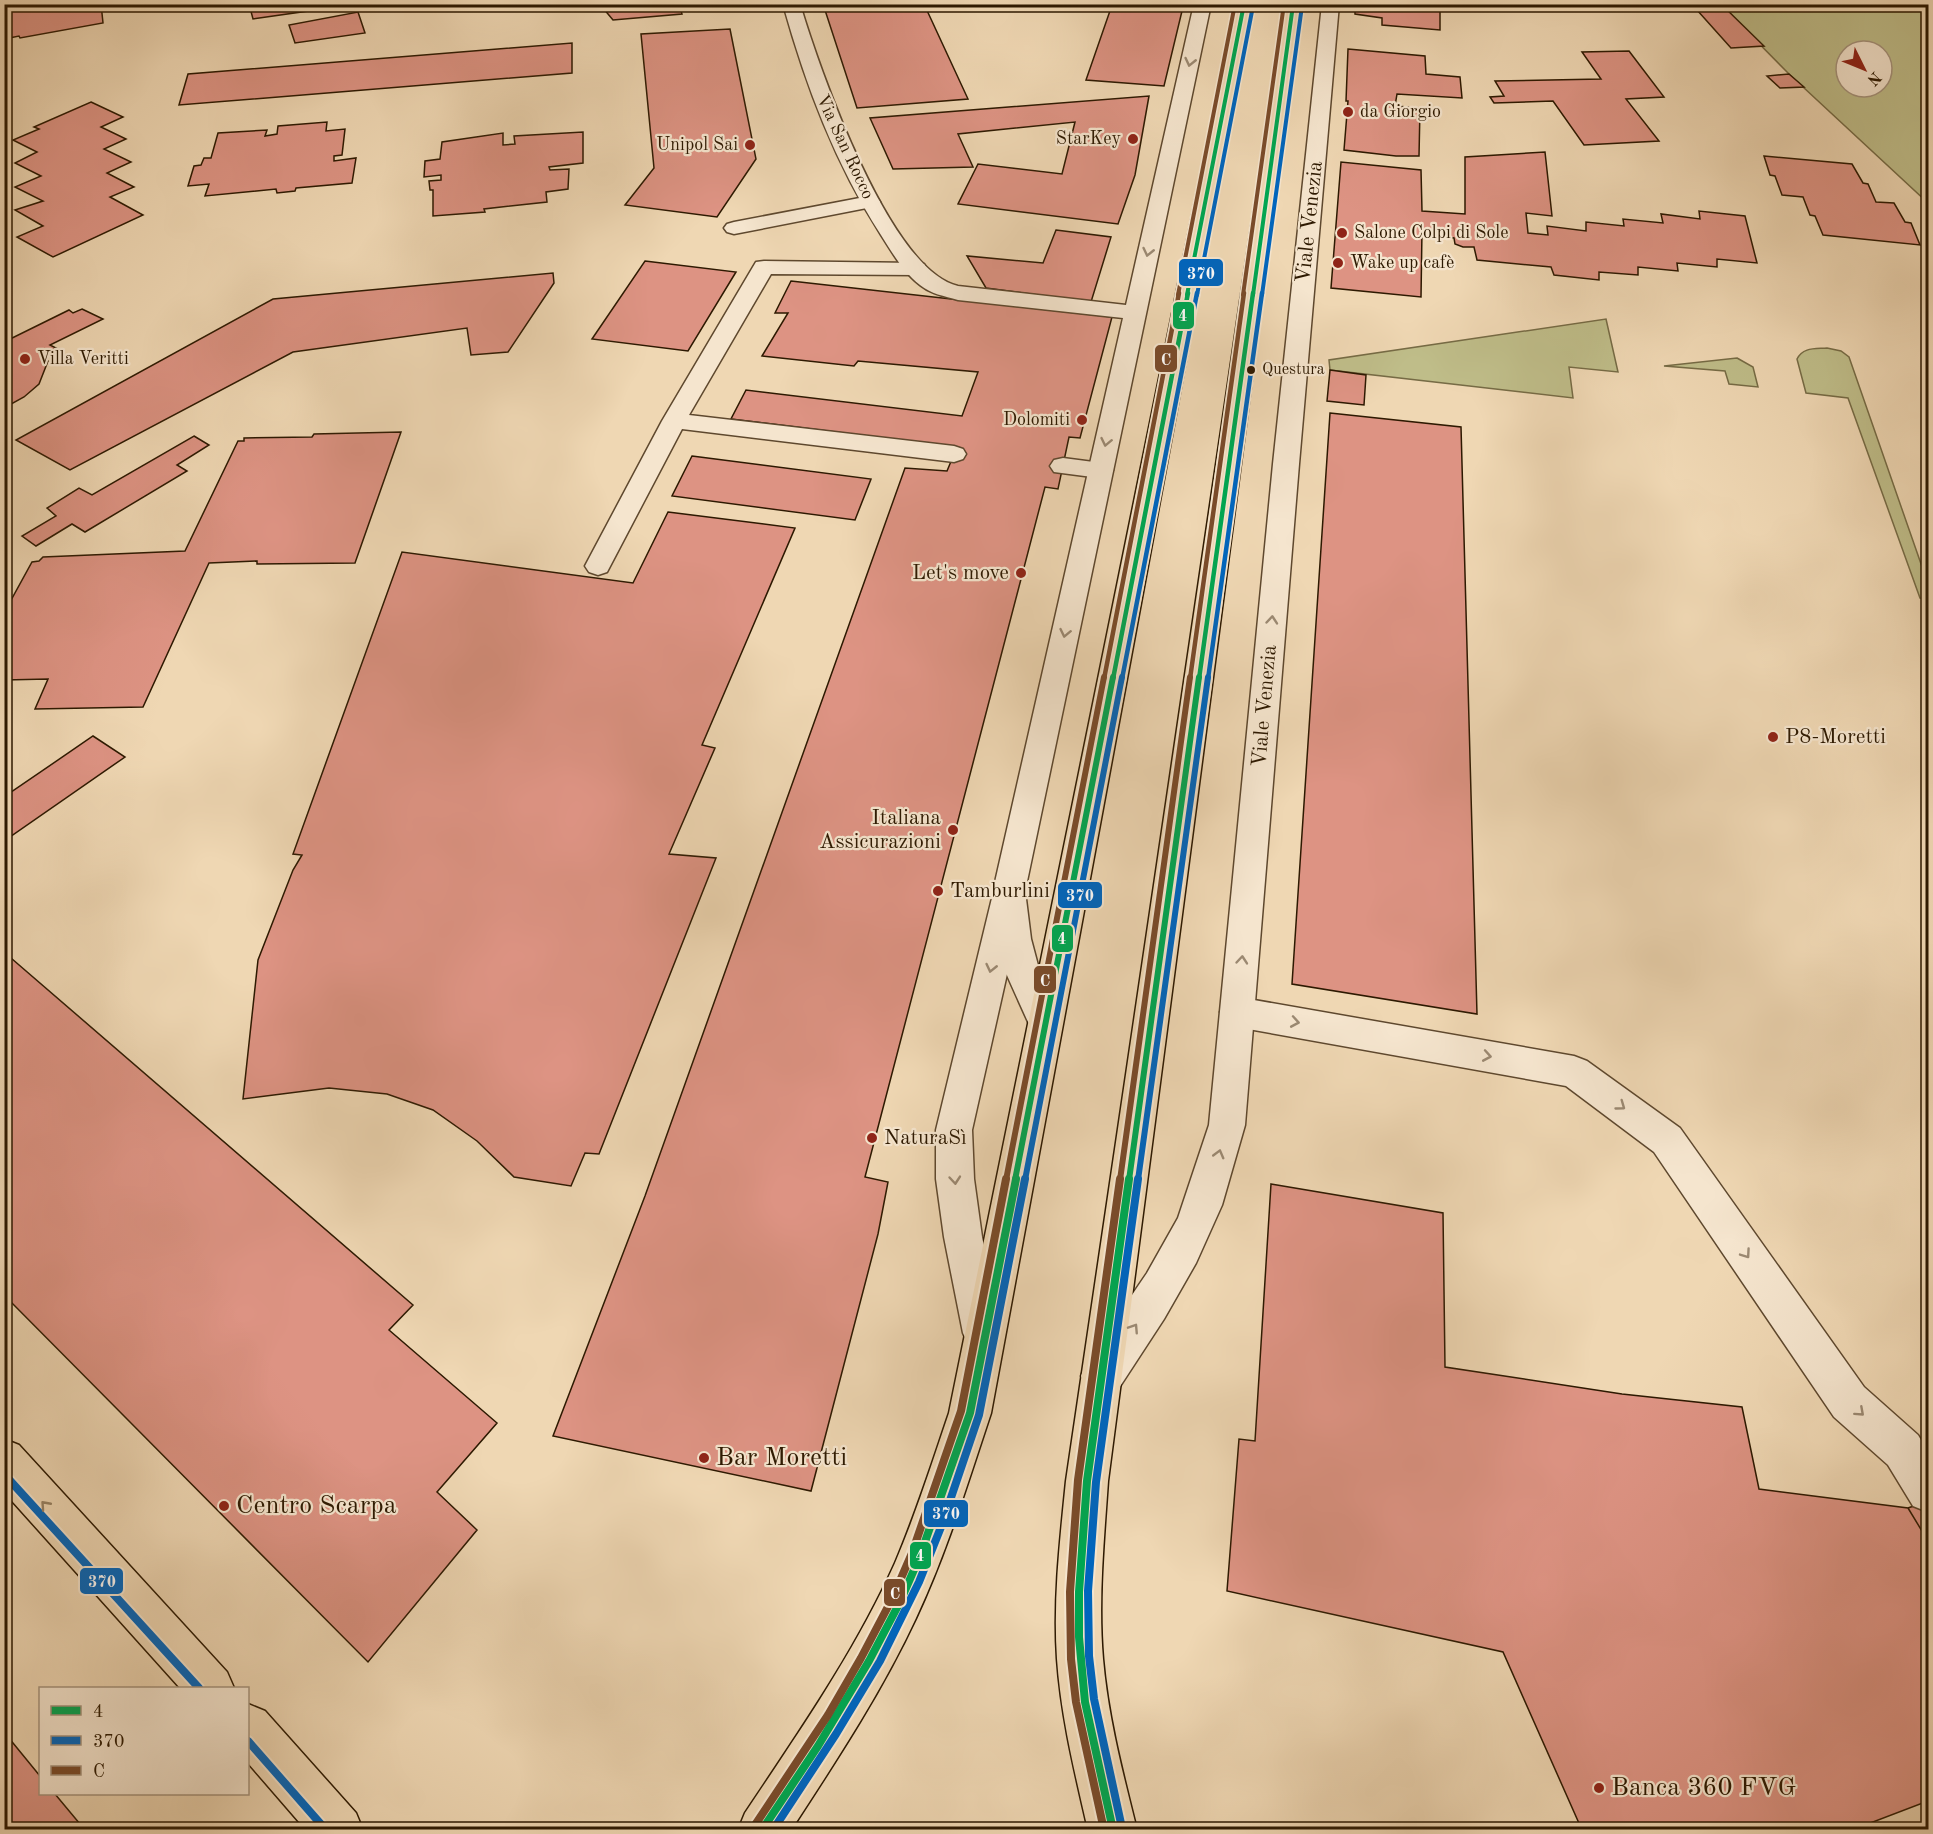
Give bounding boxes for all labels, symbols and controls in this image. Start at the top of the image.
north arrow [1834,39,1894,99]
one-way arrow [1184,56,1197,66]
text: N [1863,68,1884,88]
street label: Via San Rocco [813,92,877,202]
place label: da Giorgio [1360,103,1441,121]
marker: da Giorgio [1341,105,1355,119]
place label: StarKey [1056,130,1121,148]
marker: StarKey [1126,132,1140,146]
place label: Unipol Sai [656,136,738,154]
marker: Unipol Sai [743,138,757,152]
street label: Viale Venezia [1293,160,1327,284]
place label: Salone Colpi di Sole [1354,224,1508,242]
marker: Salone Colpi di Sole [1335,226,1349,240]
one-way arrow [1142,247,1155,257]
place label: Wake up cafè [1350,254,1454,272]
marker: Wake up cafè [1331,256,1345,270]
line badge: 370 [1178,258,1224,287]
text: 370 [1187,267,1215,283]
line badge: 4 [1172,301,1195,330]
text: 4 [1178,309,1188,325]
line badge: C [1154,344,1178,373]
place label: Villa Veritti [37,350,129,368]
marker: Villa Veritti [18,352,32,366]
text: C [1161,353,1171,369]
place label: Questura [1262,362,1325,378]
marker: Questura [1245,364,1257,376]
place label: Dolomiti [1003,411,1070,429]
marker: Dolomiti [1075,413,1089,427]
one-way arrow [1100,437,1113,447]
place label: Let's move [912,563,1009,584]
marker: Let's move [1014,566,1028,580]
one-way arrow [1265,615,1278,624]
one-way arrow [1059,628,1072,638]
street label: Viale Venezia [1249,644,1281,768]
place label: P8-Moretti [1785,727,1886,748]
marker: P8-Moretti [1766,730,1780,744]
place label: Italiana Assicurazioni [819,808,941,853]
marker: Italiana Assicurazioni [946,823,960,837]
place label: Tamburlini [950,881,1050,902]
line badge: 370 [1057,881,1103,909]
marker: Tamburlini [931,884,945,898]
text: 370 [1066,889,1094,905]
line badge: 4 [1051,924,1074,953]
text: 4 [1057,932,1067,948]
one-way arrow [1235,956,1248,965]
one-way arrow [986,963,999,973]
line badge: C [1033,965,1057,994]
text: C [1040,974,1050,990]
one-way arrow [1289,1015,1299,1028]
one-way arrow [1481,1049,1491,1062]
one-way arrow [1615,1099,1626,1110]
place label: NaturaSì [884,1128,967,1149]
marker: NaturaSì [865,1131,879,1145]
one-way arrow [1212,1149,1225,1159]
one-way arrow [948,1175,961,1184]
one-way arrow [1739,1247,1750,1258]
one-way arrow [1127,1323,1138,1334]
one-way arrow [1853,1405,1863,1416]
place label: Bar Moretti [716,1445,847,1471]
marker: Bar Moretti [697,1451,711,1465]
place label: Centro Scarpa [236,1493,397,1519]
marker: Centro Scarpa [217,1499,231,1513]
line badge: 370 [923,1499,969,1528]
one-way arrow [41,1501,52,1512]
text: 370 [932,1507,960,1523]
line badge: 4 [909,1541,932,1570]
text: 4 [915,1549,925,1565]
line badge: 370 [79,1567,124,1595]
text: 370 [88,1575,116,1591]
line badge: C [883,1578,906,1607]
text: C [890,1587,900,1603]
legend [39,1687,249,1795]
text: 4 [93,1703,103,1721]
text: 370 [93,1733,124,1751]
text: C [93,1763,105,1781]
place label: Banca 360 FVG [1611,1775,1796,1801]
marker: Banca 360 FVG [1592,1781,1606,1795]

